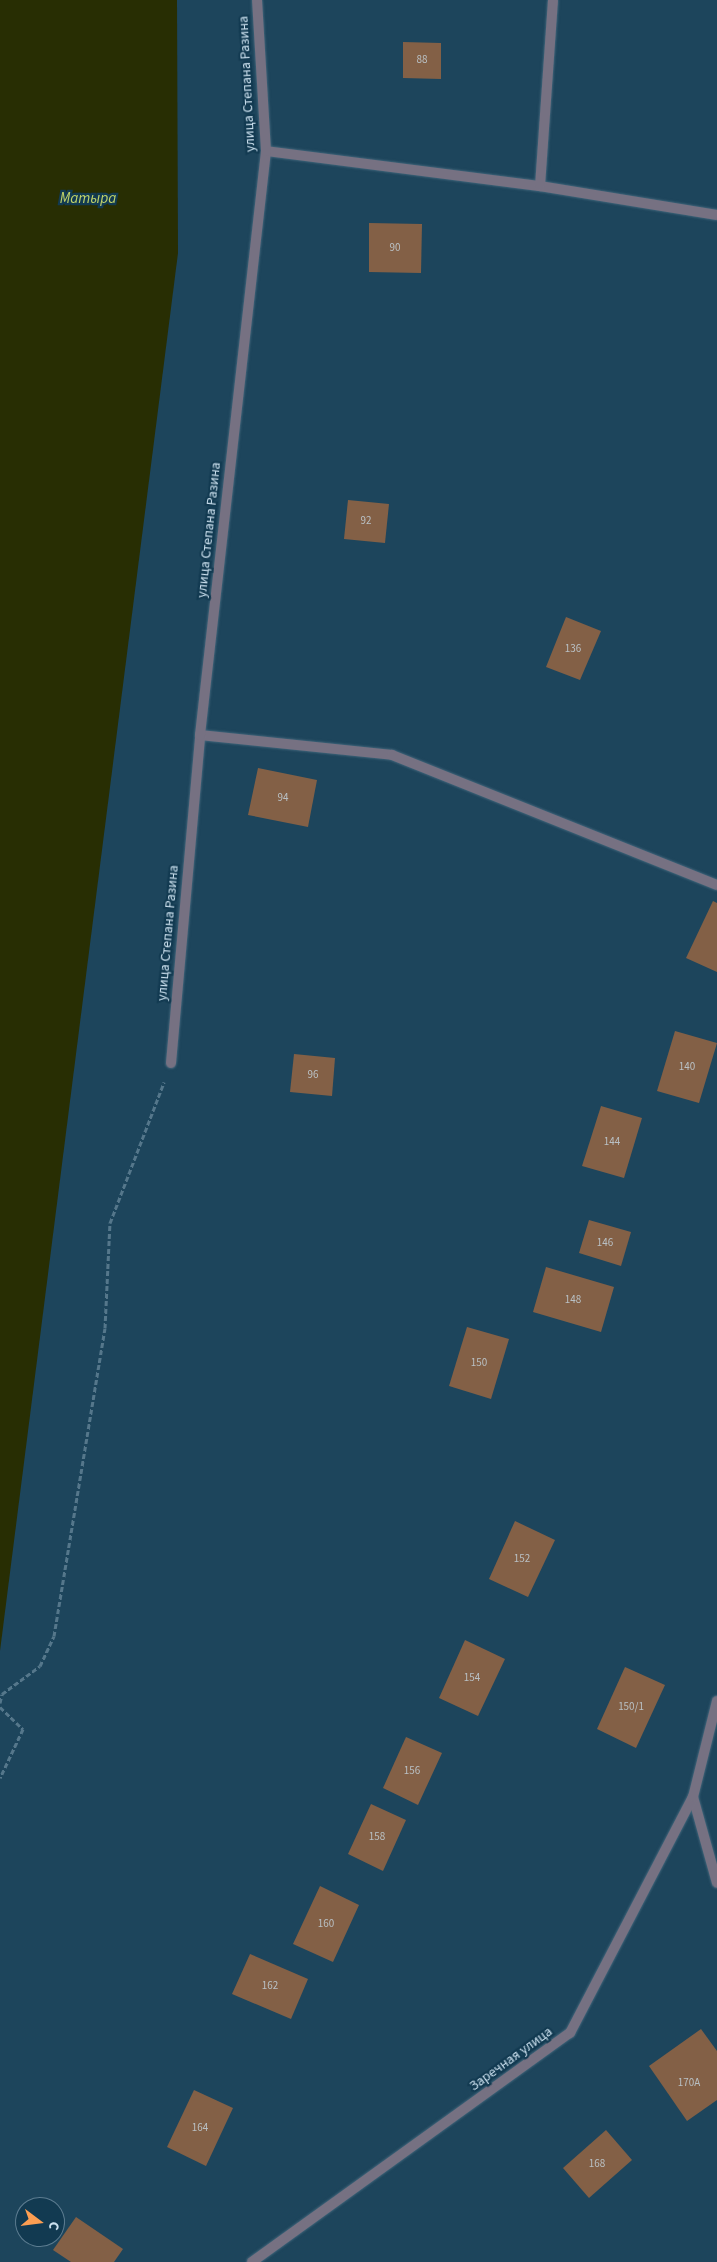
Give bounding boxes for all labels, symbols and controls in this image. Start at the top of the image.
street label: улица Степана Разина [235,15,259,153]
house number: 88 [417,53,427,67]
water label: Матыра [60,190,116,208]
house number: 90 [390,241,400,255]
street label: улица Степана Разина [194,461,224,599]
house number: 92 [361,514,371,528]
house number: 136 [565,642,581,656]
house number: 94 [278,791,288,805]
street label: улица Степана Разина [154,864,182,1002]
house number: 140 [679,1060,695,1074]
house number: 96 [308,1068,318,1082]
house number: 144 [604,1135,620,1149]
house number: 146 [597,1236,613,1250]
house number: 148 [565,1293,581,1307]
house number: 150 [471,1356,487,1370]
house number: 152 [514,1552,530,1566]
house number: 154 [464,1671,480,1685]
house number: 150/1 [618,1700,644,1714]
house number: 156 [404,1764,420,1778]
house number: 158 [369,1830,385,1844]
house number: 160 [318,1917,334,1931]
house number: 162 [262,1979,278,1993]
street label: Заречная улица [466,2023,556,2095]
house number: 170А [678,2076,700,2090]
house number: 164 [192,2121,208,2135]
house number: 168 [589,2157,605,2171]
north arrow [15,2197,65,2247]
text: С [43,2219,64,2232]

